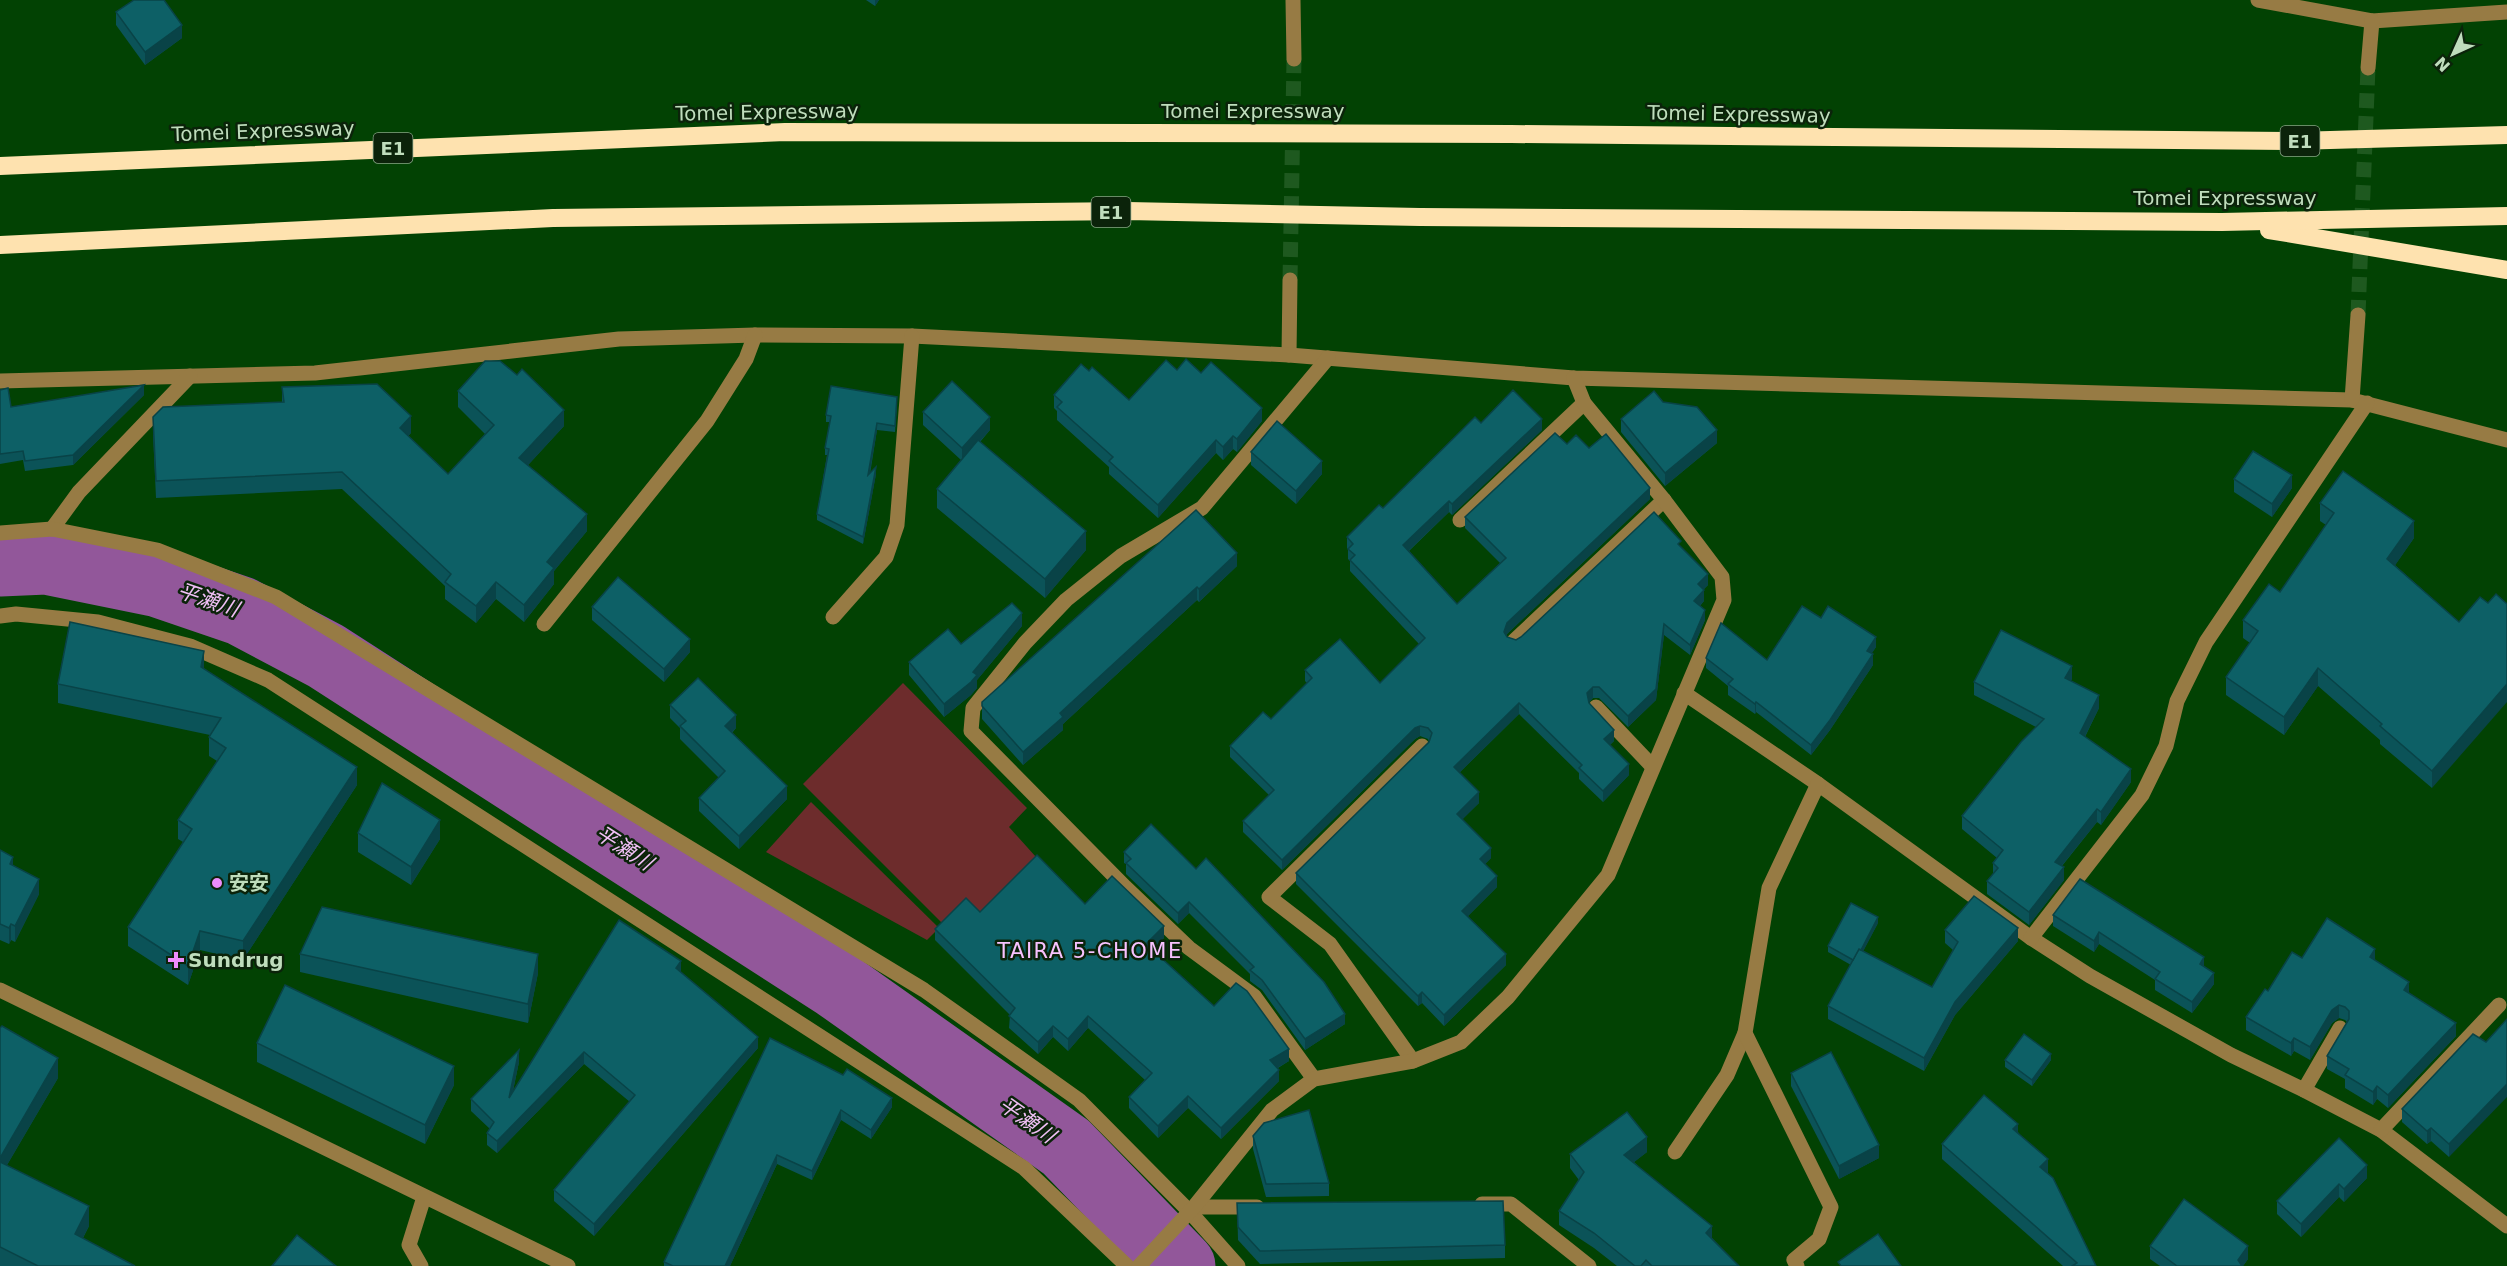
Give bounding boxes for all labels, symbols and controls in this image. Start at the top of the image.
north arrow [2423,24,2483,84]
text: N [2431,53,2454,76]
street label: Tomei Expressway [674,98,859,126]
street label: Tomei Expressway [1160,99,1345,123]
street label: Tomei Expressway [1646,100,1831,128]
street label: Tomei Expressway [170,116,355,146]
road number: E1 [2280,126,2320,156]
road number: E1 [374,133,412,163]
street label: Tomei Expressway [2132,186,2317,210]
road number: E1 [1092,197,1130,227]
water label: 平瀬川 [174,578,244,622]
water label: 平瀬川 [591,821,659,876]
place label: 安安 [229,871,269,895]
marker: 安安 [210,876,224,890]
district label: TAIRA 5-CHOME [996,939,1183,963]
place label: Sundrug [188,948,284,972]
marker: Sundrug [169,953,183,967]
water label: 平瀬川 [994,1092,1061,1149]

